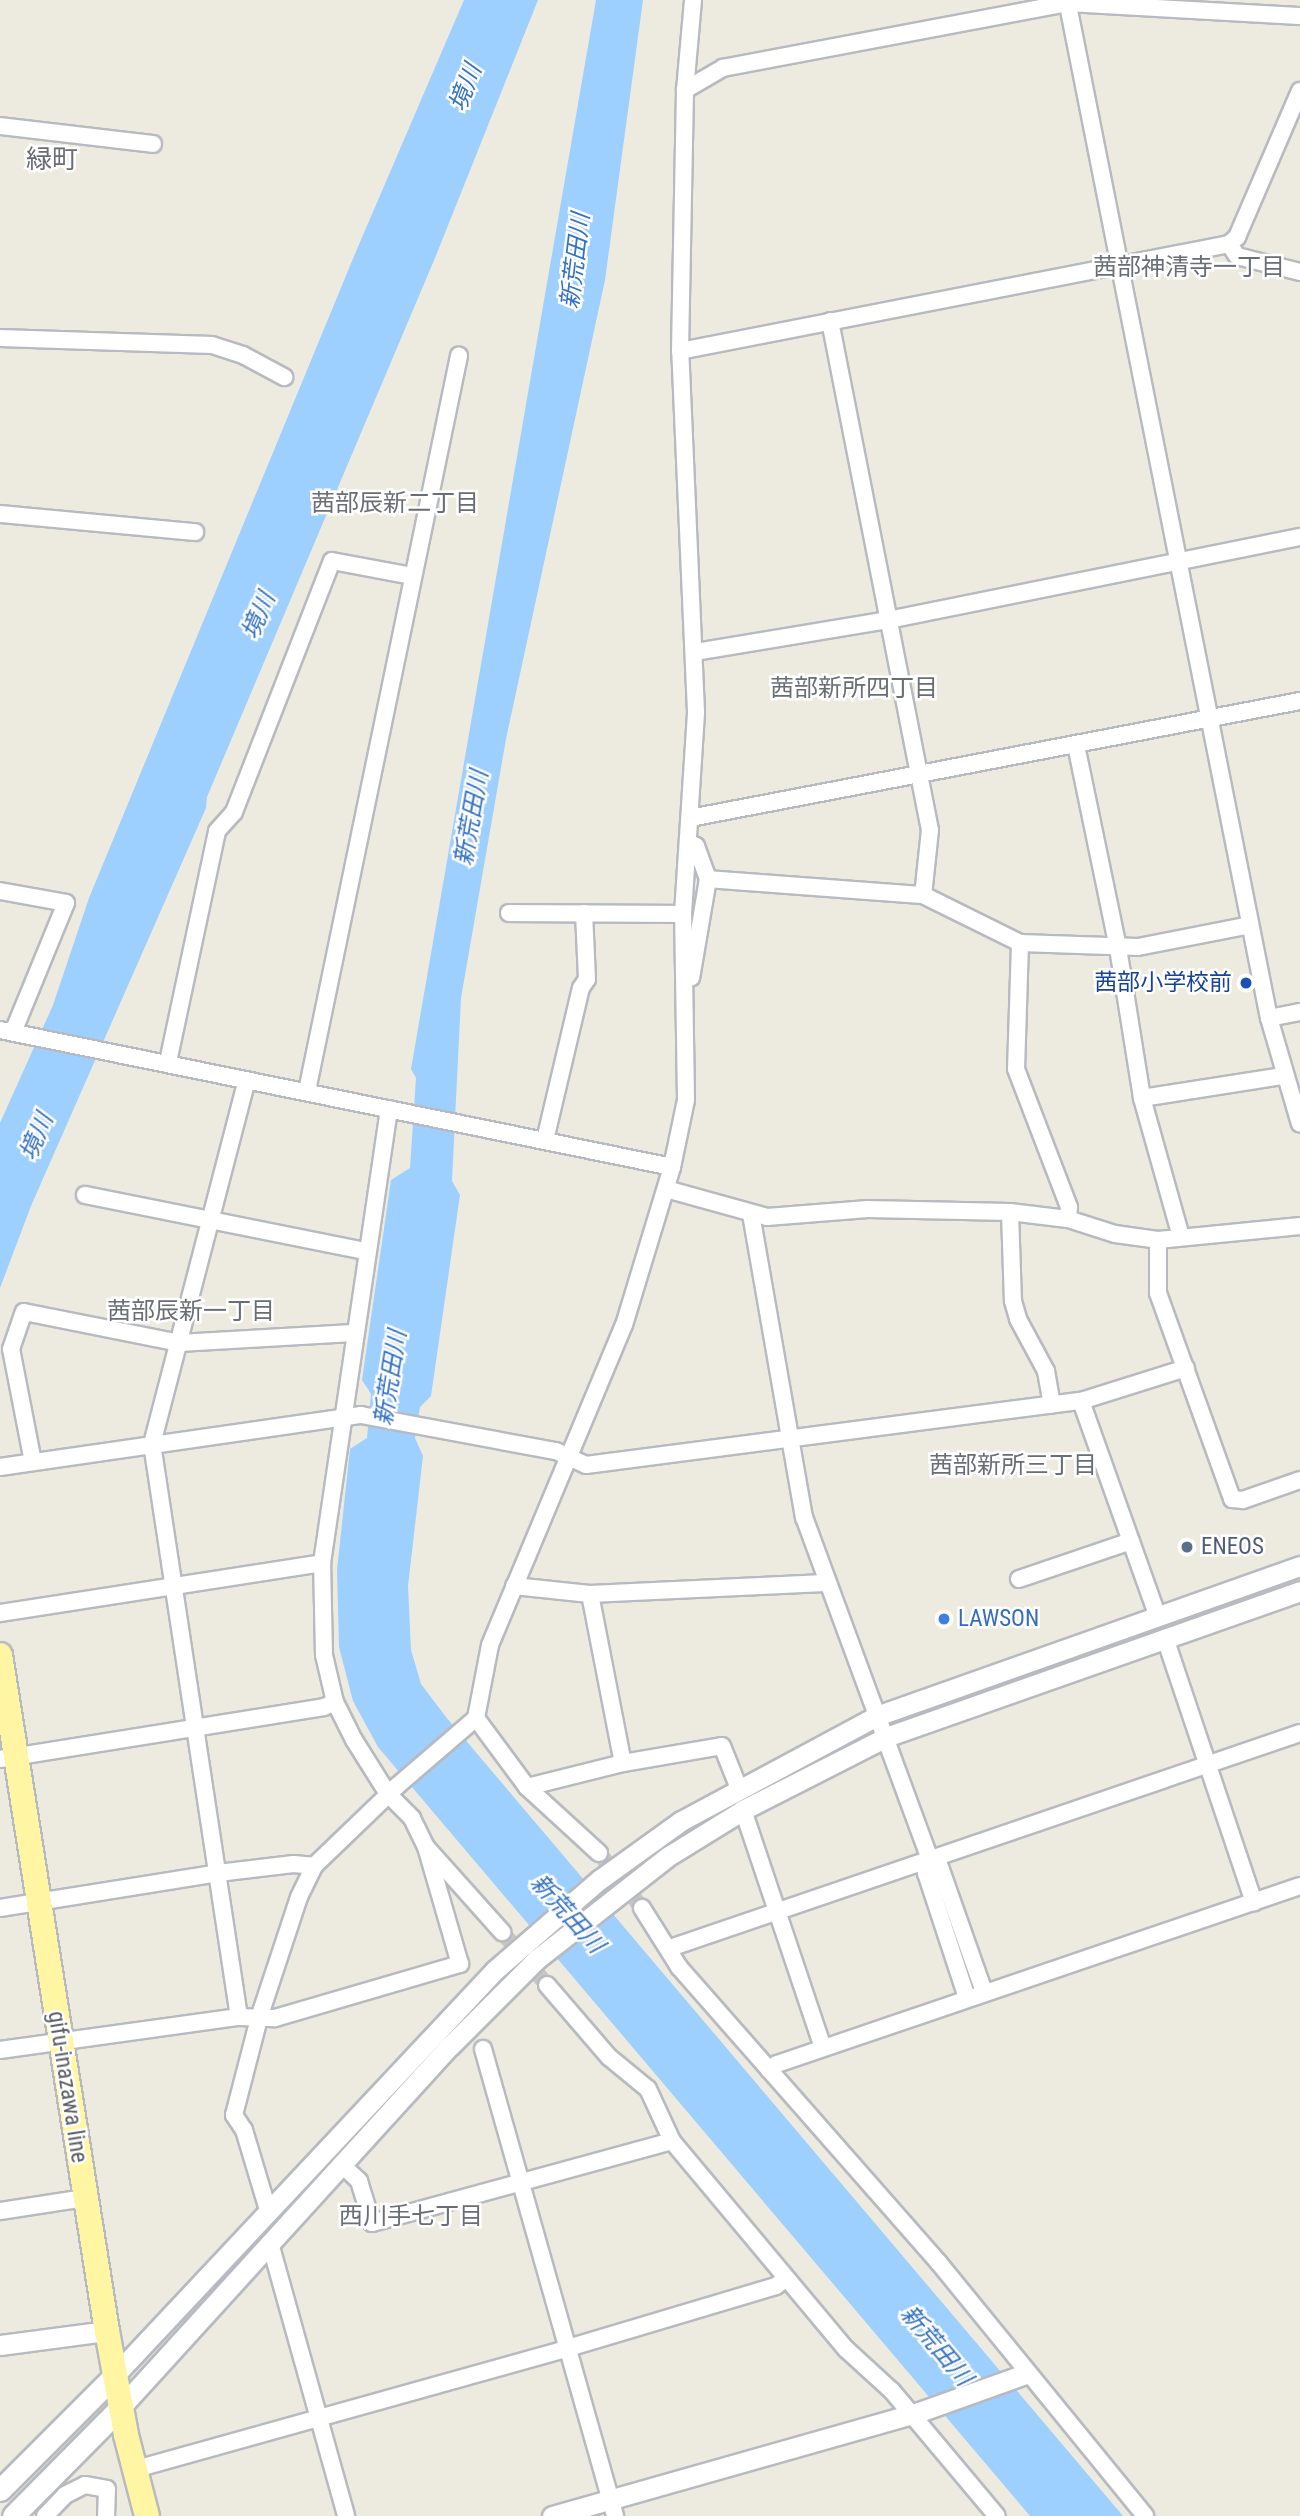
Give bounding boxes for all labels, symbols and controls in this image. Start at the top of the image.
water label: 境川 [444,60,488,116]
district label: 緑町 [26,144,78,176]
water label: 新荒田川 [556,212,596,310]
district label: 茜部神清寺一丁目 [1093,254,1285,282]
district label: 茜部辰新二丁目 [311,490,479,518]
water label: 境川 [236,588,282,644]
district label: 茜部新所四丁目 [770,675,938,703]
water label: 新荒田川 [449,768,495,868]
place label: 茜部小学校前 [1094,969,1232,997]
marker: 茜部小学校前 [1238,975,1254,991]
water label: 境川 [14,1109,60,1165]
district label: 茜部辰新一丁目 [107,1298,275,1326]
water label: 新荒田川 [369,1328,413,1428]
district label: 茜部新所三丁目 [929,1452,1097,1480]
place label: ENEOS [1201,1533,1264,1561]
marker: ENEOS [1179,1539,1195,1555]
place label: LAWSON [958,1605,1039,1633]
marker: LAWSON [936,1611,952,1627]
water label: 新荒田川 [524,1869,610,1959]
street label: gifu-inazawa line [41,2009,93,2165]
district label: 西川手七丁目 [339,2203,483,2231]
water label: 新荒田川 [894,2300,978,2392]

